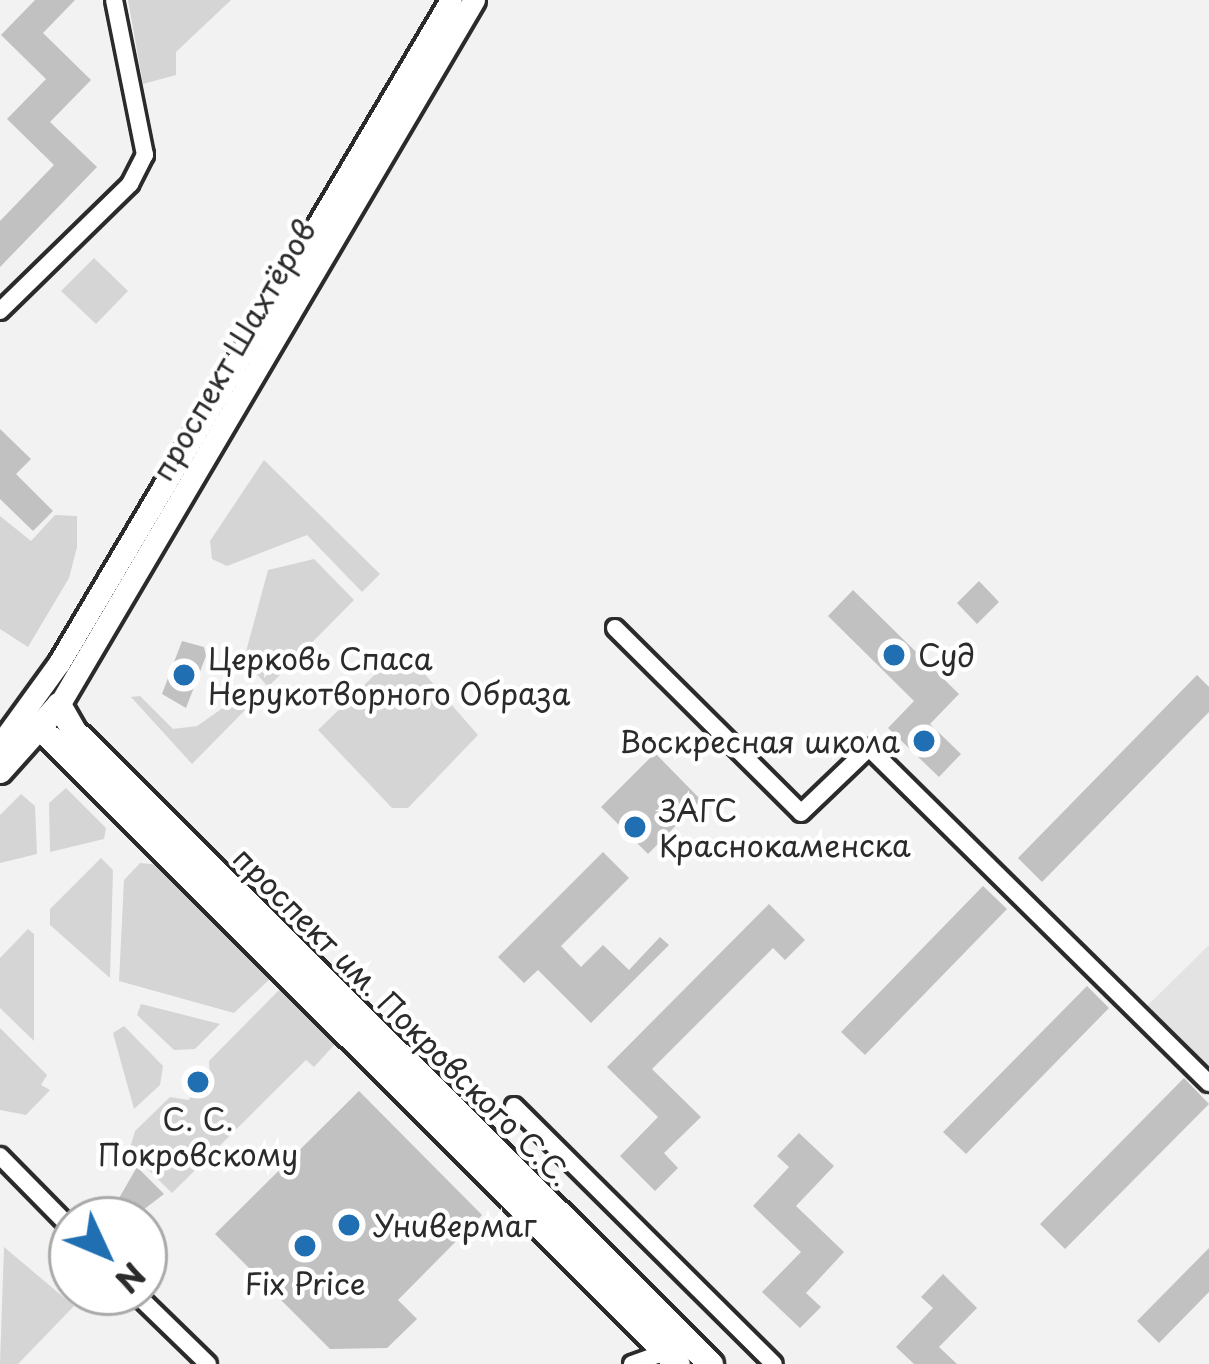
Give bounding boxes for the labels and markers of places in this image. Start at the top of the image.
place label: Суд [918,637,975,673]
place label: Церковь Спаса Нерукотворного Образа [208,640,572,710]
marker: Суд [881,642,907,668]
marker: Церковь Спаса Нерукотворного Образа [171,662,197,688]
place label: Воскресная школа [619,723,900,759]
marker: Воскресная школа [911,728,937,754]
place label: ЗАГС Краснокаменска [659,792,911,862]
marker: ЗАГС Краснокаменска [622,814,648,840]
marker: С. С. Покровскому [185,1069,211,1095]
place label: С. С. Покровскому [98,1101,298,1172]
place label: Универмаг [373,1207,536,1243]
marker: Универмаг [336,1212,362,1238]
marker: Fix Price [292,1233,318,1259]
place label: Fix Price [244,1265,366,1301]

